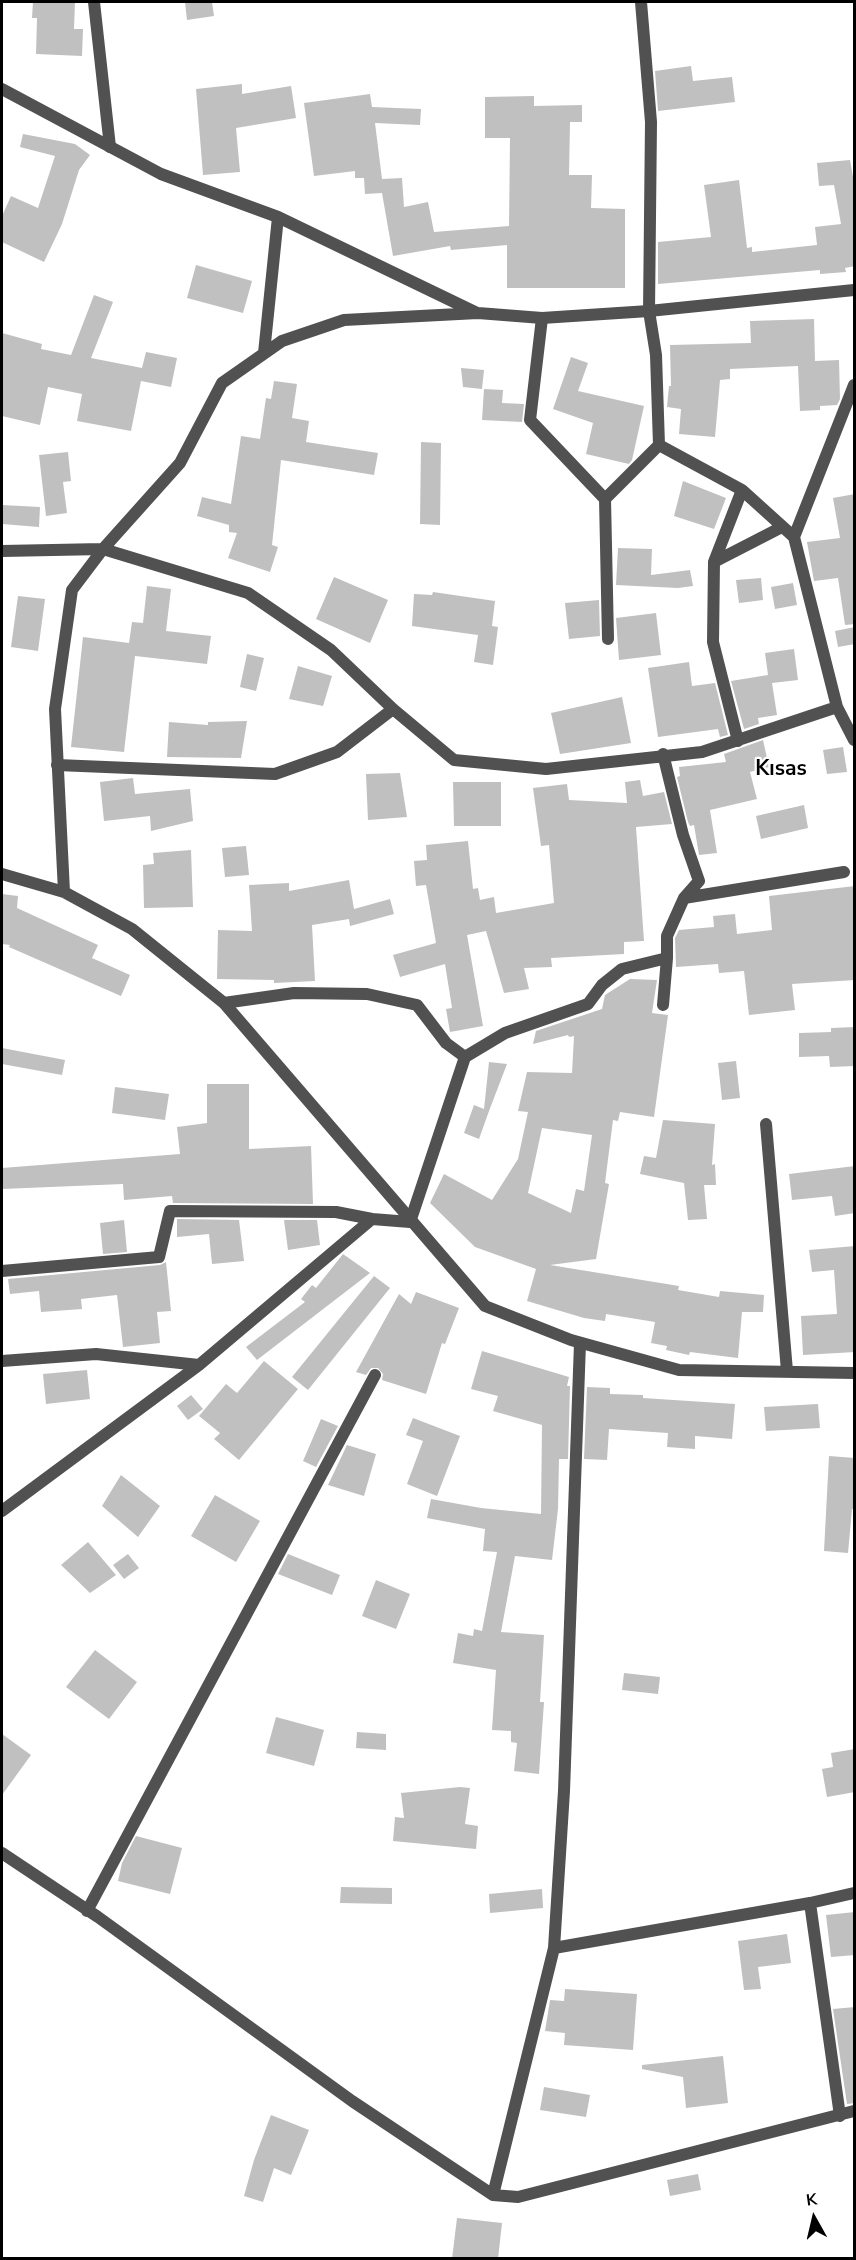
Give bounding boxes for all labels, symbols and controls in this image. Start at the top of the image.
district label: Kısas [755,757,807,783]
north arrow [784,2188,844,2248]
text: K [805,2189,818,2212]

